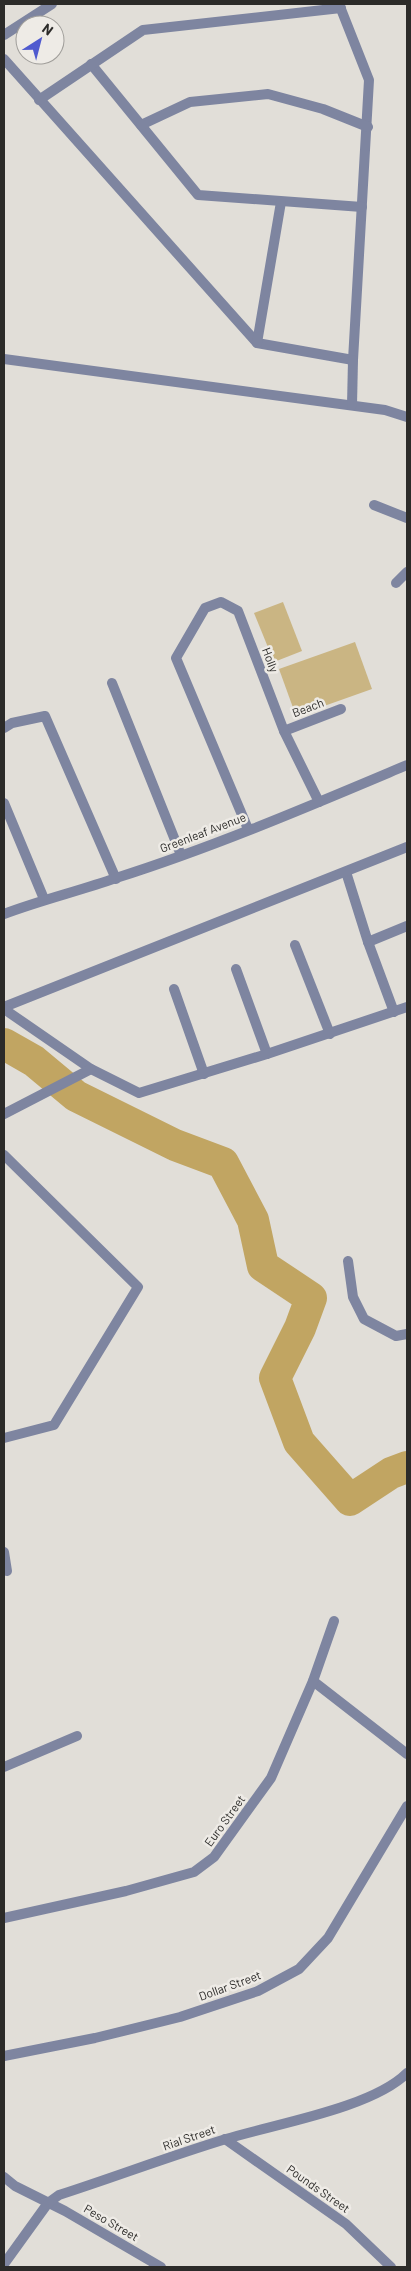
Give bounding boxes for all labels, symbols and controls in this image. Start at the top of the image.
north arrow [15,15,65,65]
text: N [39,19,57,39]
street label: Holly [260,645,282,674]
street label: Beach [290,695,325,719]
street label: Greenleaf Avenue [158,809,248,855]
street label: Euro Street [201,1792,247,1849]
street label: Dollar Street [197,1967,263,2003]
street label: Rial Street [161,2122,217,2153]
street label: Pounds Street [284,2161,353,2215]
street label: Peso Street [82,2201,141,2243]

